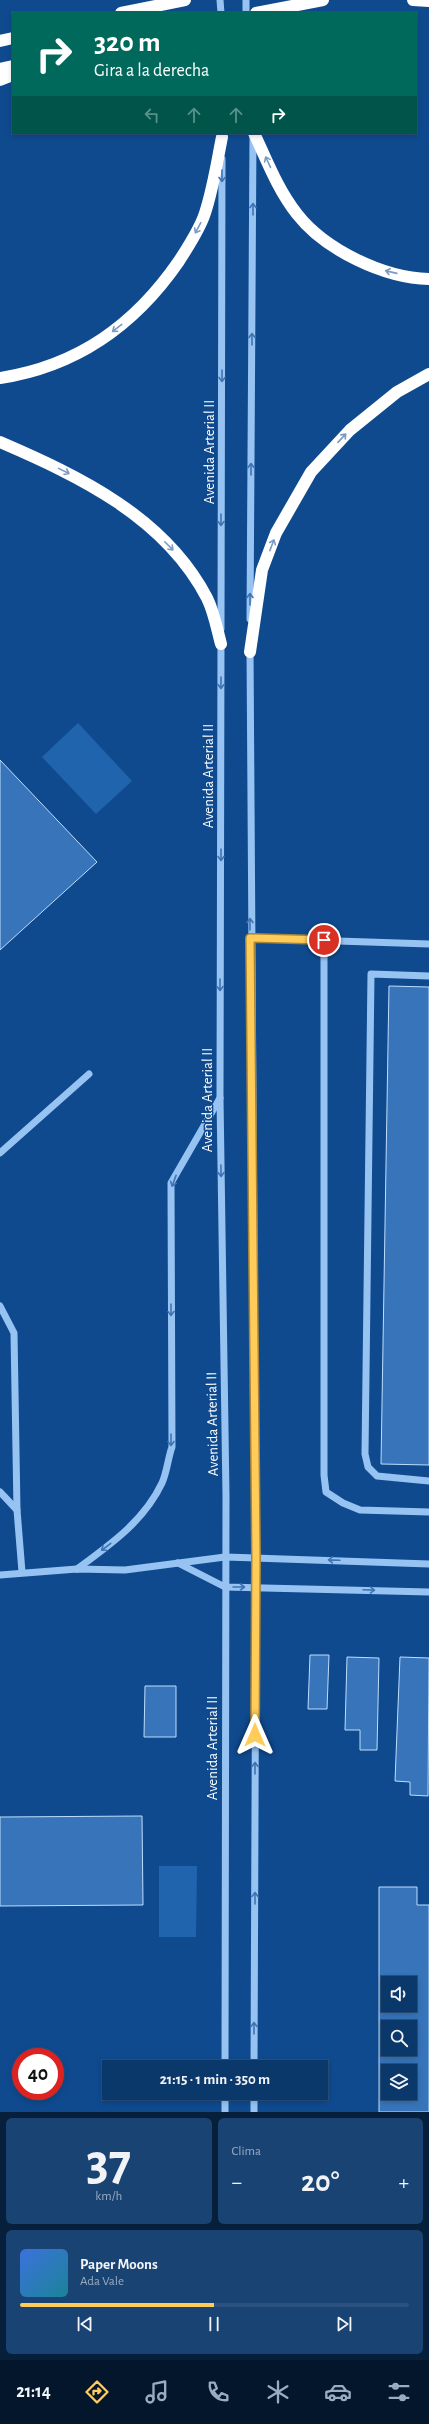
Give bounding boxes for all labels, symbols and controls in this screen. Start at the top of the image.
icon: right [28,28,80,80]
text: 320 m [94,29,161,57]
text: Gira a la derecha [94,62,209,80]
icon: left [141,104,163,126]
icon: ahead [183,104,205,126]
icon: ahead [225,104,247,126]
icon: right [267,104,289,126]
one-way arrow [264,156,271,168]
one-way arrow [218,169,226,182]
one-way arrow [249,203,257,216]
one-way arrow [194,222,201,234]
one-way arrow [384,268,397,275]
one-way arrow [112,324,123,333]
one-way arrow [248,333,256,346]
one-way arrow [218,369,226,382]
street label: Avenida Arterial II [202,400,217,504]
one-way arrow [338,432,347,443]
one-way arrow [247,463,255,476]
one-way arrow [57,468,69,475]
one-way arrow [217,513,225,526]
one-way arrow [268,540,276,552]
one-way arrow [164,541,174,551]
one-way arrow [246,593,254,606]
one-way arrow [217,676,225,689]
street label: Avenida Arterial II [201,724,216,828]
one-way arrow [217,848,225,861]
one-way arrow [246,918,254,931]
pin [307,923,341,957]
icon: arrive [313,929,335,951]
one-way arrow [216,978,224,991]
street label: Avenida Arterial II [200,1048,215,1152]
one-way arrow [217,1164,225,1177]
one-way arrow [169,1175,177,1187]
one-way arrow [167,1303,175,1316]
street label: Avenida Arterial II [204,1372,221,1476]
one-way arrow [168,1433,175,1446]
one-way arrow [101,1543,112,1551]
one-way arrow [328,1556,341,1564]
one-way arrow [232,1583,245,1591]
one-way arrow [362,1586,375,1594]
street label: Avenida Arterial II [205,1696,220,1800]
position arrow [234,1714,276,1756]
one-way arrow [251,1762,259,1775]
one-way arrow [251,1892,259,1905]
map controls [381,1976,417,2100]
button: sound [381,1976,417,2012]
button: search [381,2020,417,2056]
one-way arrow [250,2022,258,2035]
speed limit sign: 40 [12,2048,64,2100]
button: layers [381,2064,417,2100]
text: 21:15 · 1 min · 350 m [160,2072,270,2087]
text: 37 [86,2137,131,2189]
text: Clima [232,2145,261,2158]
text: 20° [301,2167,340,2197]
text: − [232,2171,242,2193]
text: + [398,2171,409,2193]
text: km/h [95,2190,122,2203]
text: Paper Moons [80,2257,158,2272]
text: Ada Vale [80,2275,124,2288]
icon: previous [74,2313,96,2335]
icon: pause [203,2313,225,2335]
icon: next [333,2313,355,2335]
icon: directions [83,2378,111,2406]
icon: music [143,2378,171,2406]
icon: phone [204,2378,232,2406]
icon: climate [264,2378,292,2406]
icon: car [324,2378,352,2406]
icon: filters [385,2378,413,2406]
text: 21:14 [16,2383,51,2401]

